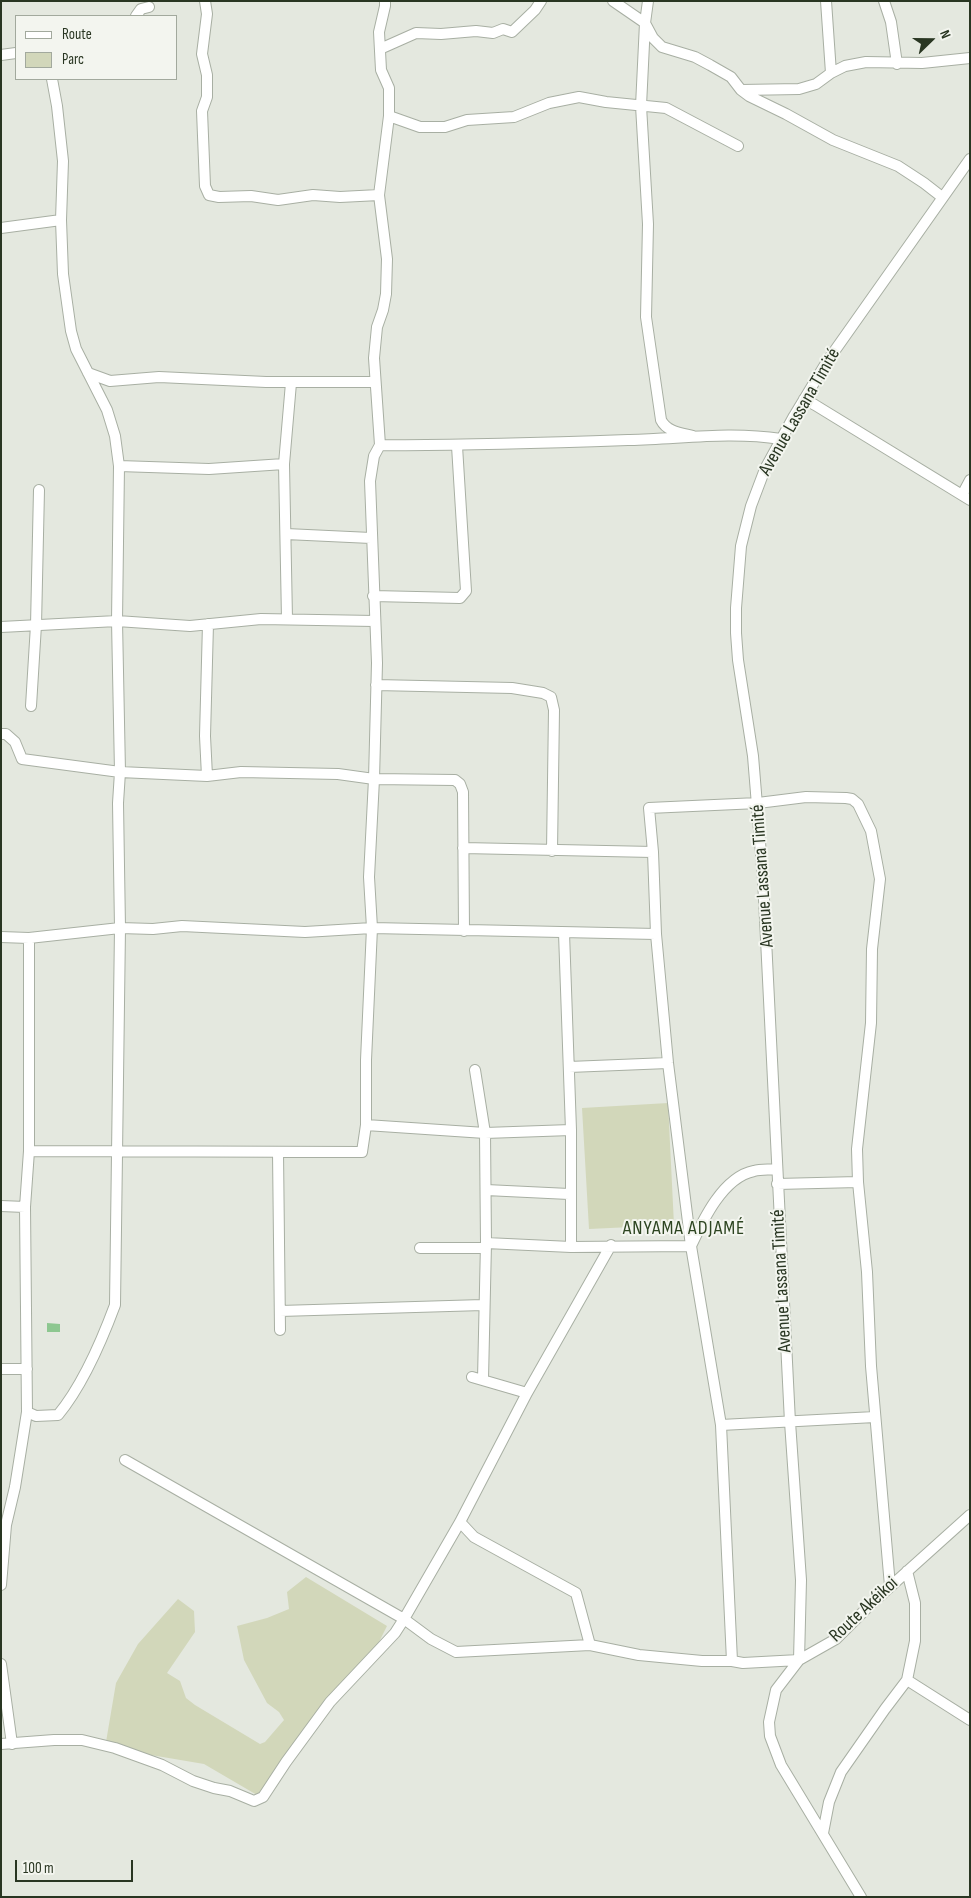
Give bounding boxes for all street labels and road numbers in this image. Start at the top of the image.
street label: Avenue Lassana Timité [754,344,846,480]
street label: Avenue Lassana Timité [747,804,779,948]
street label: Avenue Lassana Timité [767,1209,797,1353]
street label: Route Akéikoi [825,1572,903,1648]

